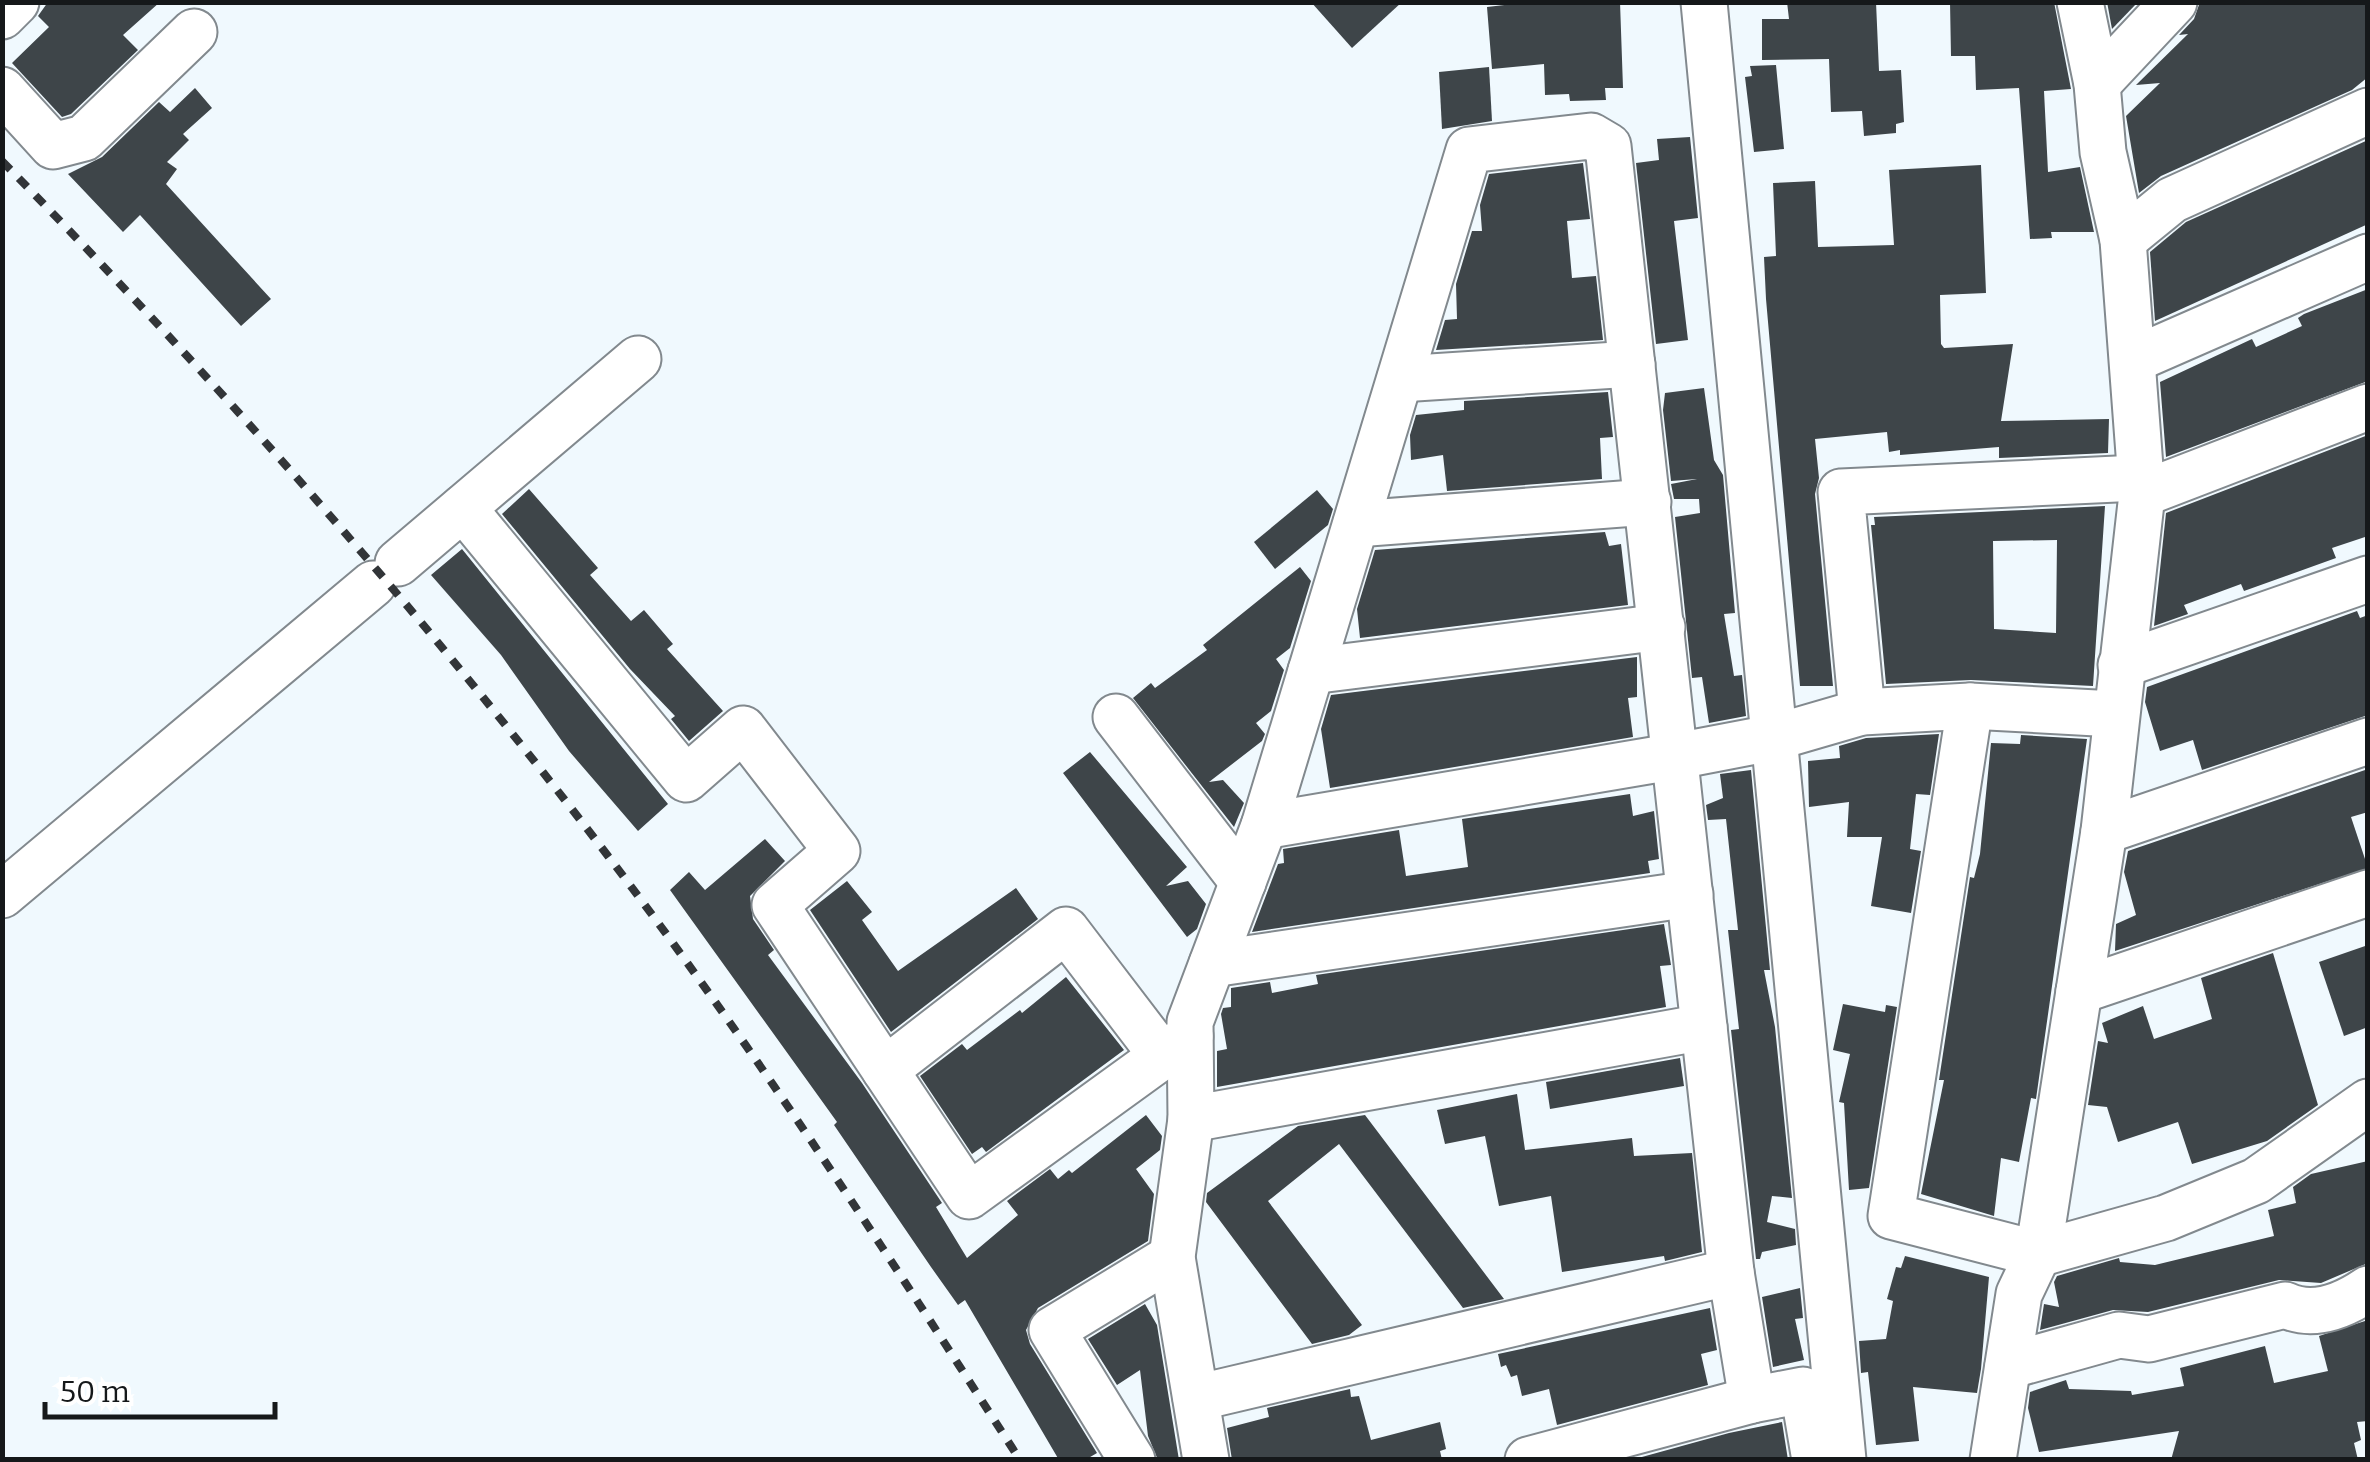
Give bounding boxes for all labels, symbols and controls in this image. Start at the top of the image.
scale bar [45,1357,275,1419]
text: 50 m [60,1374,130,1410]

